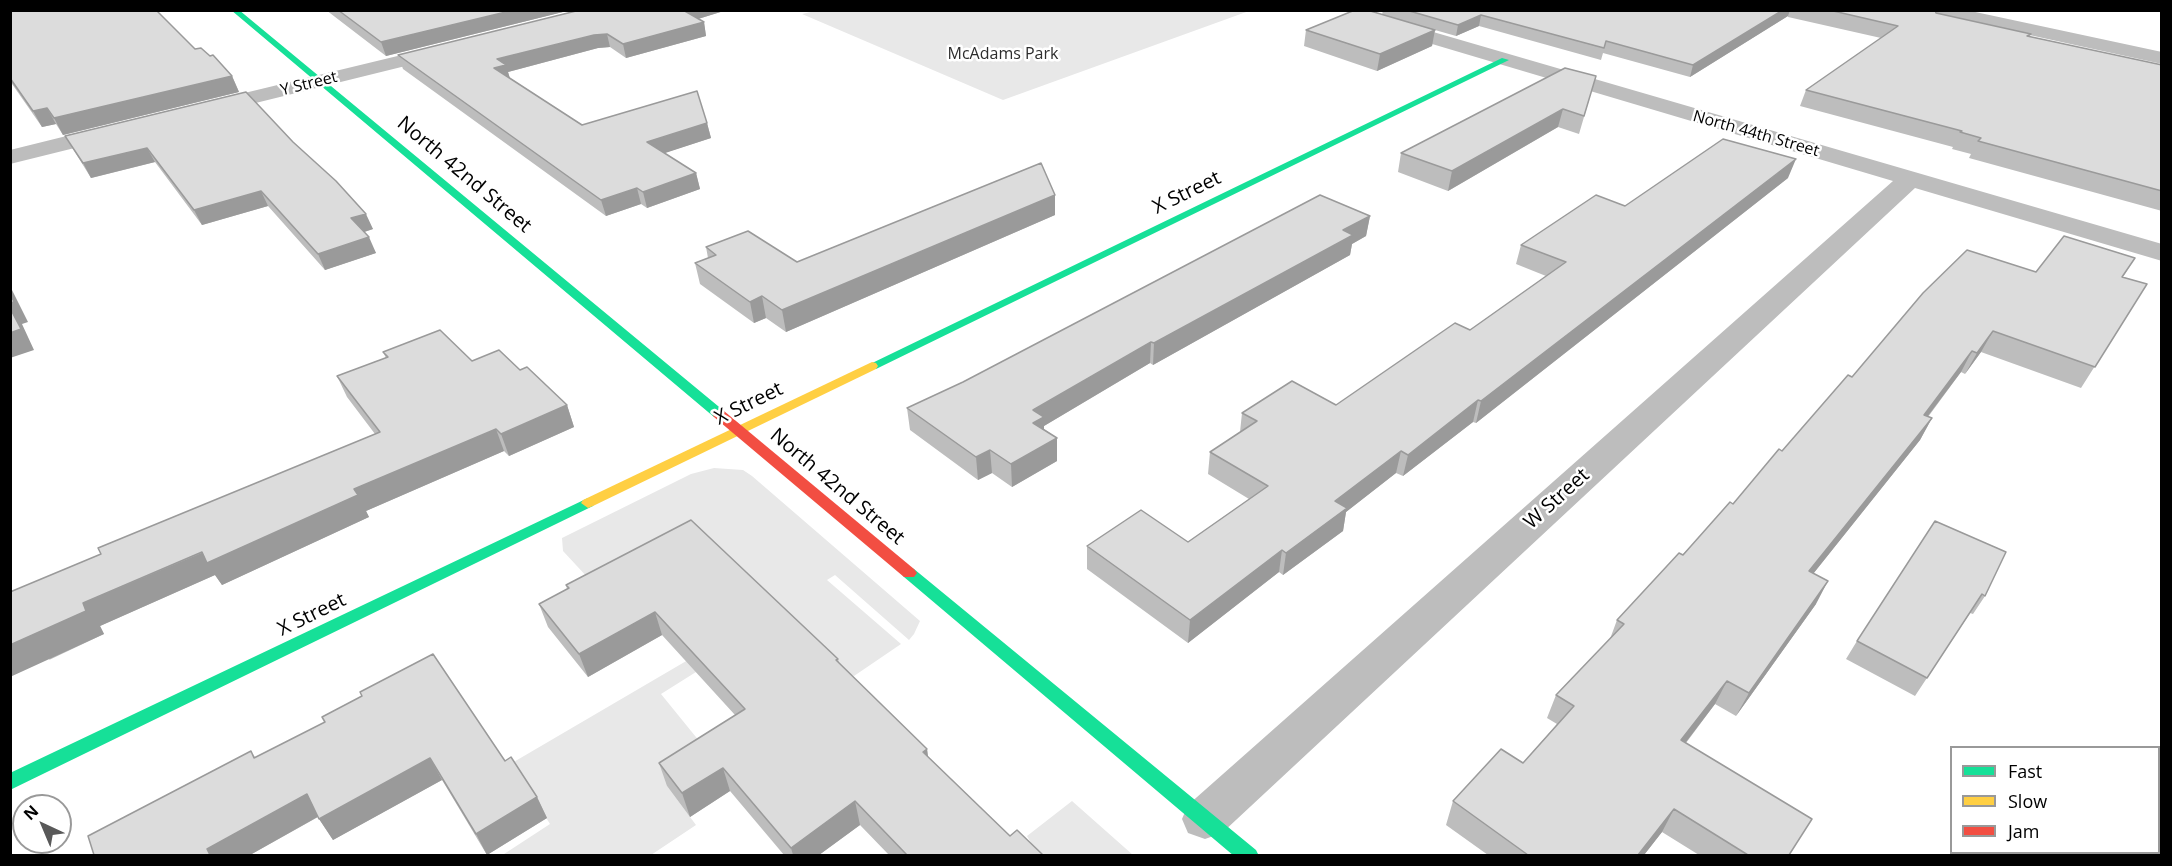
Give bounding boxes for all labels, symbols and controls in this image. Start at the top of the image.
park label: McAdams Park [948,44,1058,64]
street label: Y Street [279,68,339,100]
street label: North 44th Street [1691,107,1821,161]
street label: North 42nd Street [392,112,536,238]
street label: X Street [1149,166,1225,220]
street label: X Street [711,377,787,431]
street label: North 42nd Street [765,424,909,550]
street label: W Street [1519,463,1595,535]
street label: X Street [274,588,350,642]
legend [1950,746,2160,854]
text: Fast [2008,759,2042,783]
text: Slow [2008,789,2047,813]
north arrow [12,794,72,854]
text: N [19,800,43,825]
text: Jam [2008,819,2040,843]

